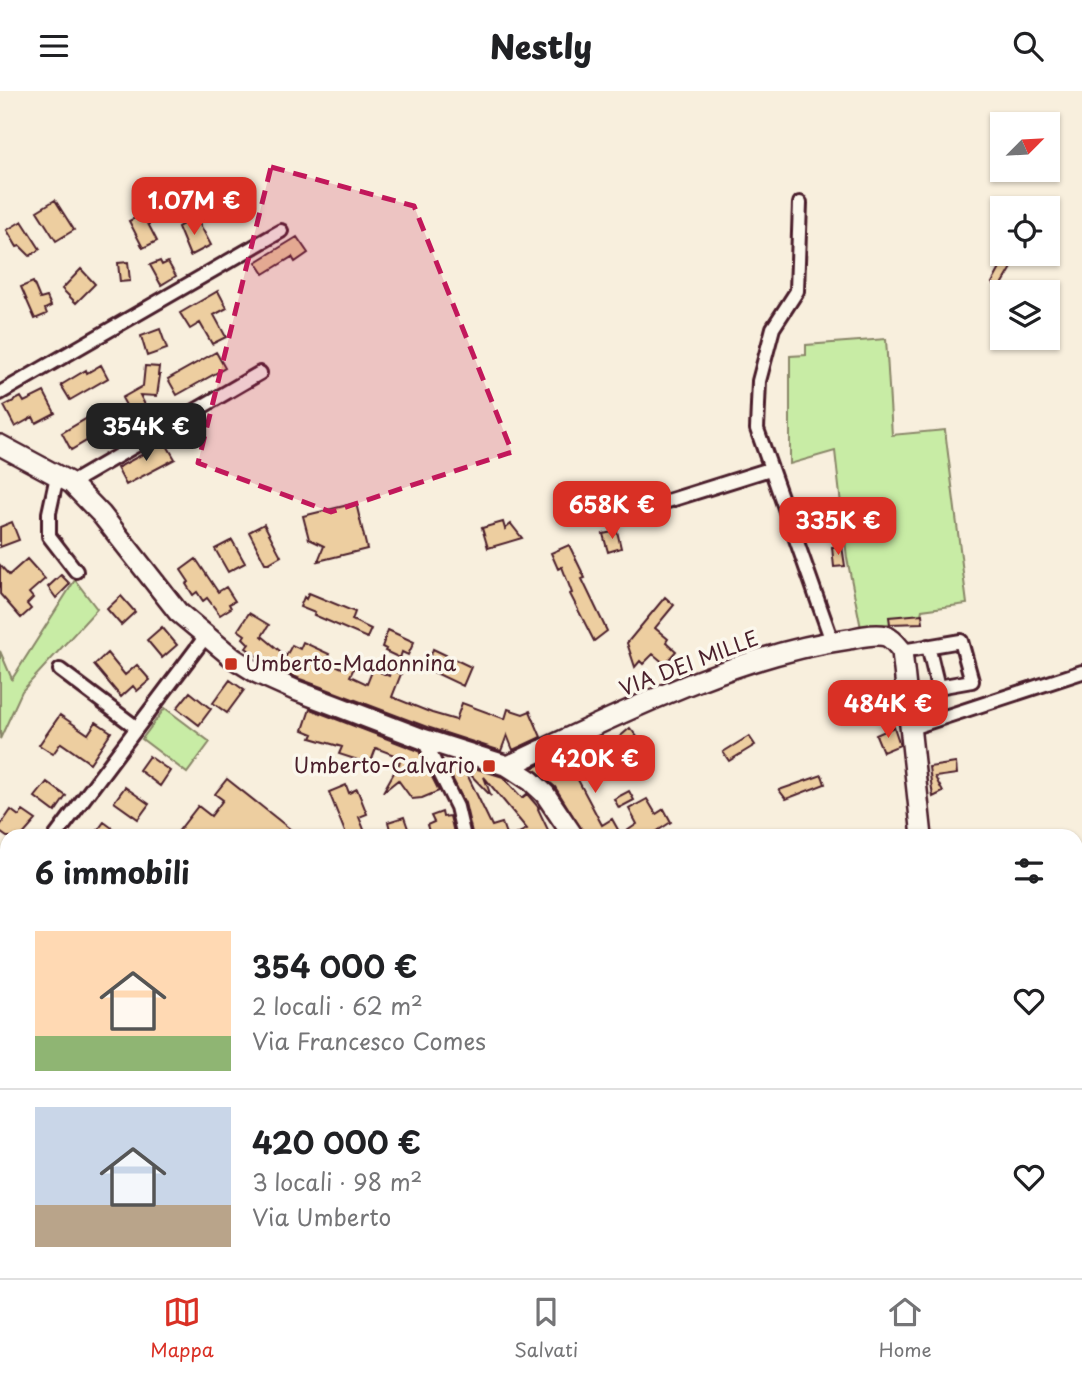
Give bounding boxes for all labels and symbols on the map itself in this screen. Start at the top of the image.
north arrow [990,112,1060,182]
pin: 1.07M € [129,177,259,237]
pin: 354K € [89,403,203,463]
pin: 658K € [555,482,669,541]
pin: 335K € [781,497,895,557]
street label: VIA DEI MILLE [614,621,763,703]
place label: Umberto-Madonnina [245,646,457,678]
marker: Umberto-Madonnina [223,656,239,672]
pin: 484K € [831,681,945,740]
pin: 420K € [538,735,652,795]
place label: Umberto-Calvario [293,748,475,780]
marker: Umberto-Calvario [481,758,497,774]

